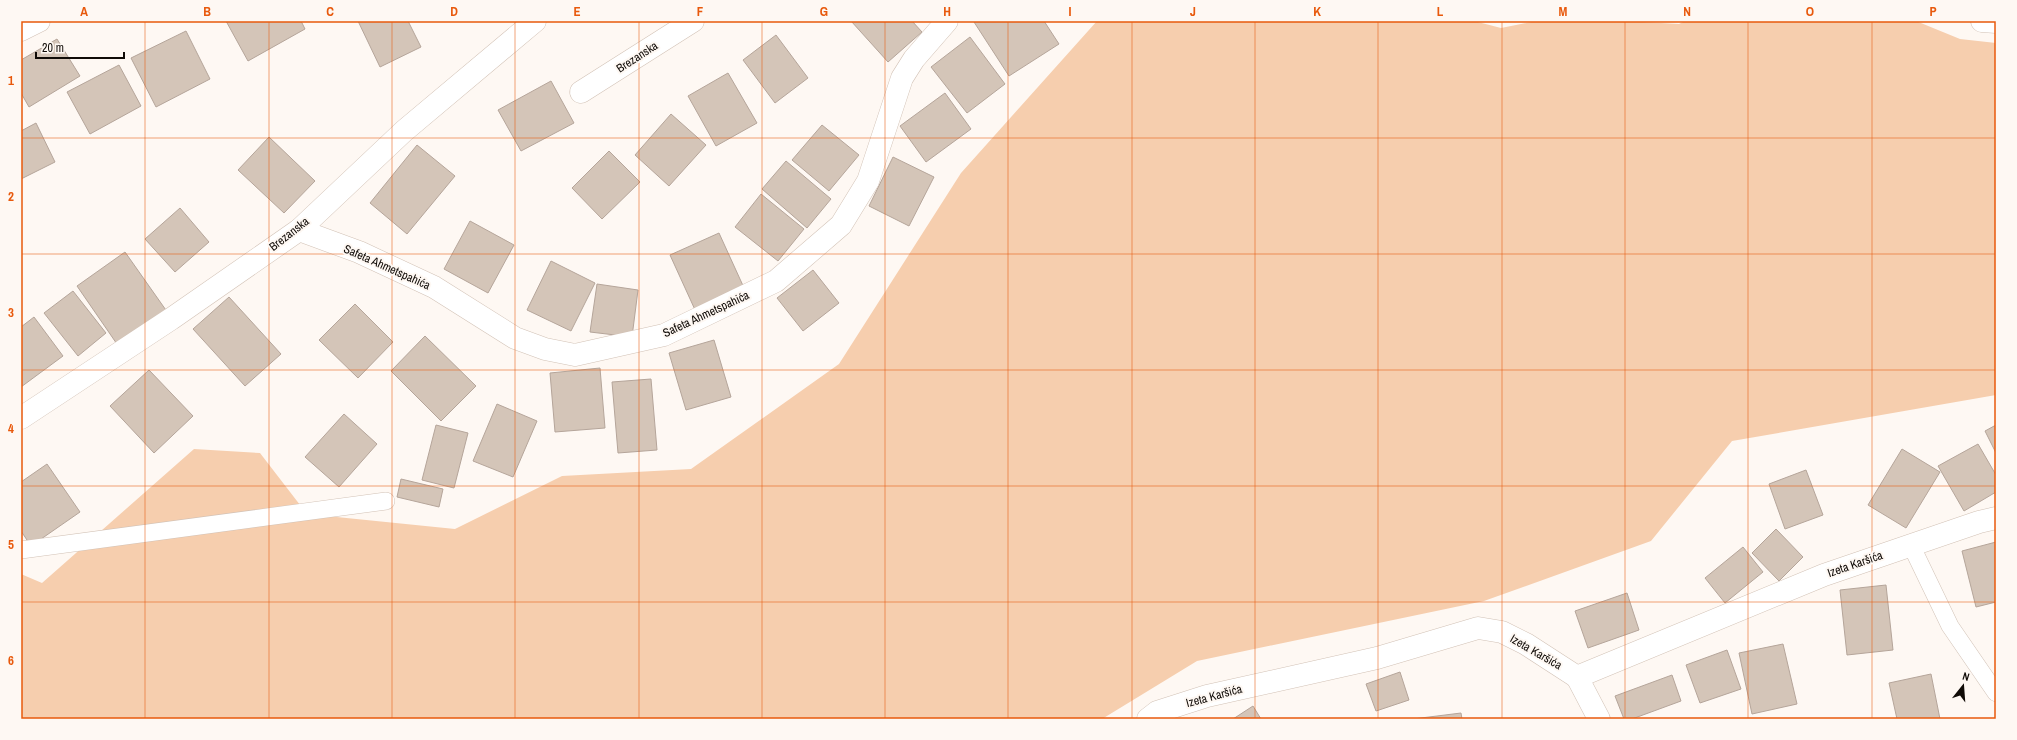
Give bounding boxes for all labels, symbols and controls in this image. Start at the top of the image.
text: A [80,3,88,20]
text: B [203,3,211,20]
text: C [326,3,334,20]
text: D [450,3,458,20]
text: E [573,3,581,20]
text: F [697,3,704,20]
text: G [820,3,828,20]
text: H [943,3,951,20]
text: I [1069,3,1072,20]
text: J [1190,3,1196,20]
text: K [1313,3,1321,20]
text: L [1437,3,1444,20]
text: M [1559,3,1568,20]
text: N [1683,3,1691,20]
text: O [1806,3,1814,20]
text: P [1929,3,1937,20]
scale bar [36,34,124,60]
street label: Brezanska [613,37,661,76]
text: 20 m [42,40,64,56]
text: 1 [8,72,14,89]
text: 2 [8,188,14,205]
street label: Brezanska [266,213,313,255]
street label: Safeta Ahmetspahića [341,241,433,294]
street label: Safeta Ahmetspahića [660,287,752,341]
text: 3 [8,304,14,321]
text: 4 [8,420,14,437]
text: 5 [8,536,14,553]
street label: Izeta Karšića [1825,547,1885,581]
street label: Izeta Karšića [1507,631,1565,674]
text: 6 [8,652,14,669]
north arrow [1943,666,1983,706]
text: N [1961,669,1971,684]
street label: Izeta Karšića [1184,681,1244,711]

